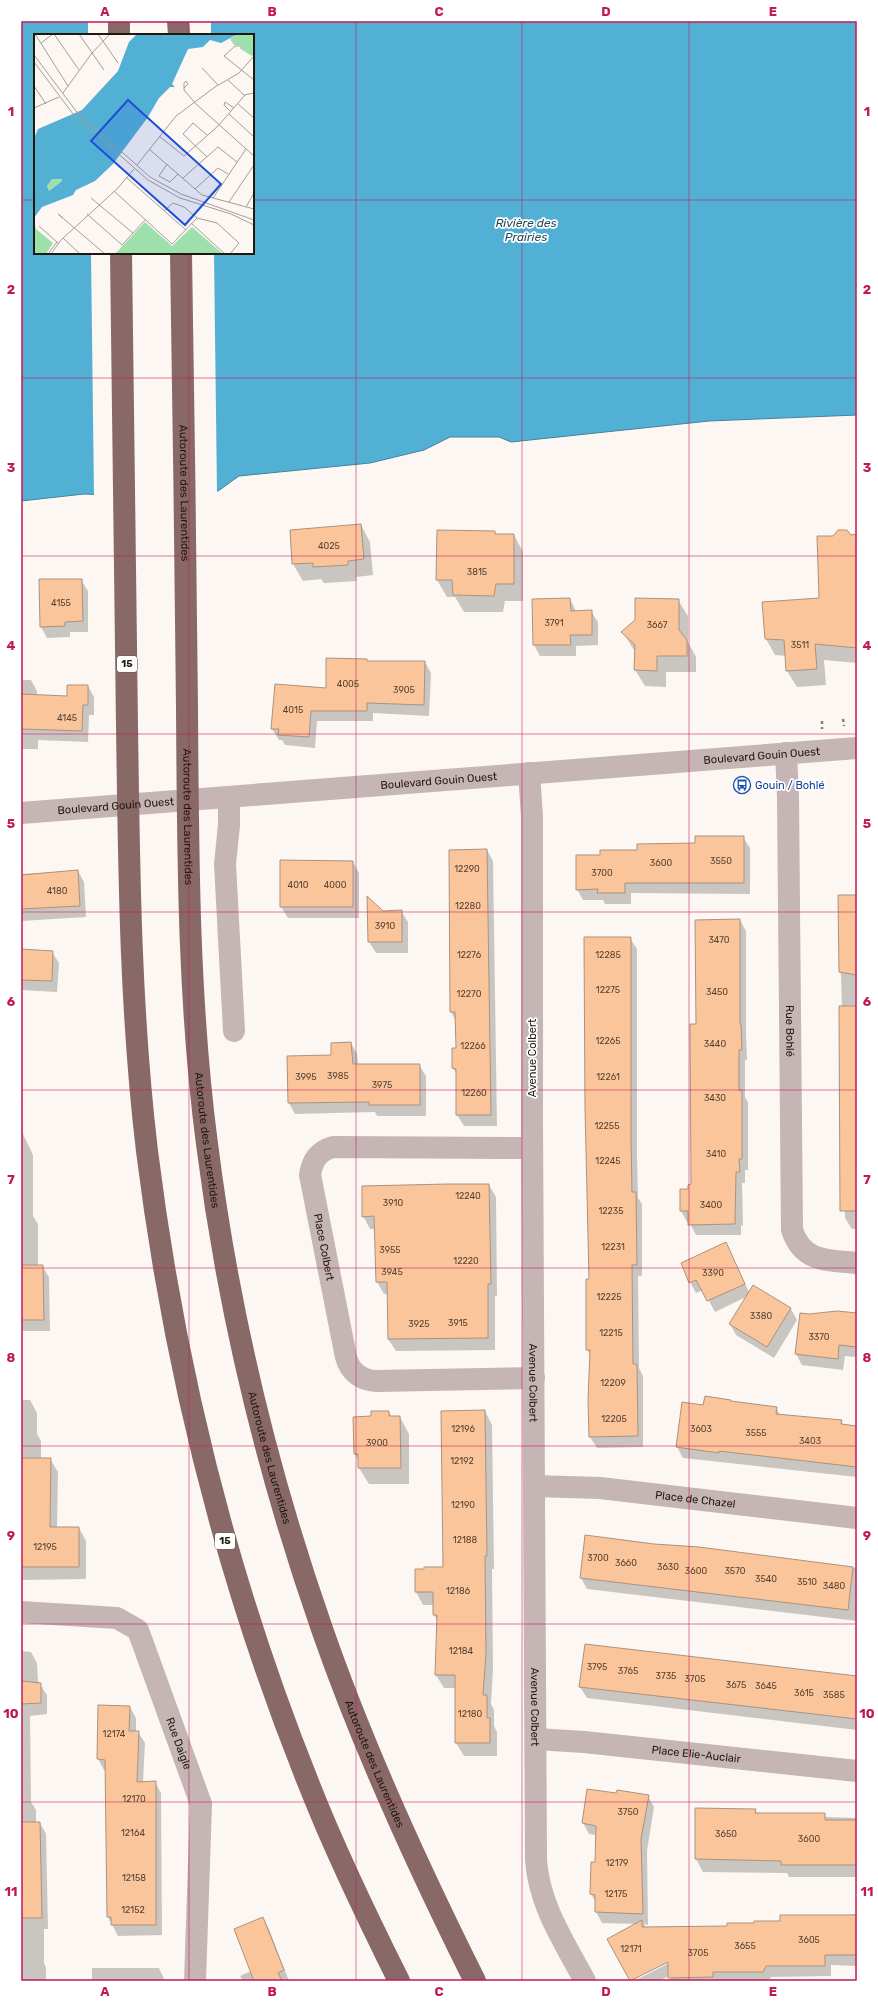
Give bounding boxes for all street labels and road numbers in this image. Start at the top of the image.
street label: Autoroute des Laurentides [177,424,192,562]
road number: 15 [117,656,137,672]
street label: Boulevard Gouin Ouest [703,744,821,766]
street label: Autoroute des Laurentides [181,748,196,886]
street label: Boulevard Gouin Ouest [380,769,498,792]
street label: Boulevard Gouin Ouest [57,795,175,817]
street label: Rue Bohlé [783,1005,797,1057]
street label: Avenue Colbert [526,1018,539,1097]
street label: Autoroute des Laurentides [193,1072,223,1209]
street label: Place Colbert [311,1212,337,1282]
street label: Avenue Colbert [527,1343,540,1423]
street label: Autoroute des Laurentides [246,1390,294,1526]
street label: Place de Chazel [654,1488,736,1510]
road number: 15 [215,1533,235,1549]
street label: Avenue Colbert [528,1667,542,1747]
street label: Autoroute des Laurentides [342,1698,408,1830]
street label: Rue Daigle [164,1716,194,1771]
street label: Place Elie-Auclair [651,1743,742,1765]

